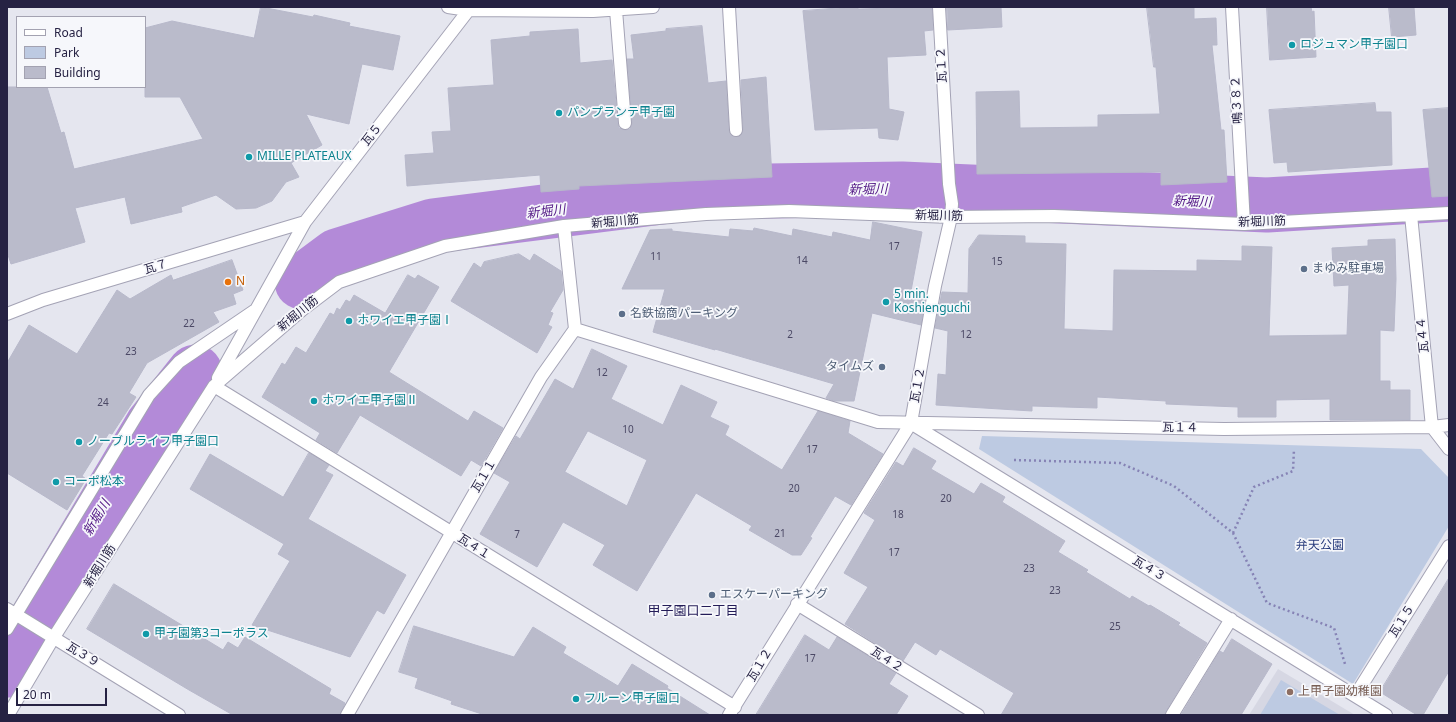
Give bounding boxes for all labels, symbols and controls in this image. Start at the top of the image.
legend [16,16,146,88]
text: Road [54,24,83,41]
place label: ロジュマン甲子園口 [1300,38,1408,52]
marker: ロジュマン甲子園口 [1287,40,1297,50]
text: Park [54,44,79,61]
street label: 瓦１２ [934,47,950,83]
text: Building [54,64,101,81]
street label: 鳴３８２ [1229,76,1245,124]
place label: パンプランテ甲子園 [567,106,675,120]
marker: パンプランテ甲子園 [554,108,564,118]
street label: 瓦５ [359,121,385,149]
place label: MILLE PLATEAUX [257,150,352,164]
marker: MILLE PLATEAUX [244,152,254,162]
water label: 新堀川 [848,182,888,198]
water label: 新堀川 [1172,194,1212,210]
water label: 新堀川 [526,202,566,222]
street label: 新堀川筋 [915,208,963,224]
street label: 新堀川筋 [590,213,640,231]
street label: 新堀川筋 [1238,214,1286,230]
house number: 17 [888,241,900,253]
house number: 11 [650,251,662,263]
house number: 14 [796,255,808,267]
house number: 15 [991,256,1003,268]
street label: 瓦７ [142,257,170,277]
place label: まゆみ駐車場 [1312,262,1384,276]
marker: まゆみ駐車場 [1299,264,1309,274]
place label: N [236,275,245,289]
marker: N [223,277,233,287]
place label: 5 min. Koshienguchi [894,288,970,316]
street label: 新堀川筋 [275,293,321,335]
marker: 5 min. Koshienguchi [881,297,891,307]
place label: 名鉄協商パーキング [630,307,738,321]
marker: 名鉄協商パーキング [617,309,627,319]
place label: ホワイエ甲子園Ⅰ [357,314,453,328]
marker: ホワイエ甲子園Ⅰ [344,316,354,326]
street label: 瓦４４ [1414,316,1432,354]
house number: 22 [183,318,195,330]
house number: 2 [787,329,793,341]
house number: 12 [960,329,972,341]
house number: 23 [125,346,137,358]
place label: タイムズ [826,360,874,374]
marker: タイムズ [877,362,887,372]
street label: 瓦１２ [908,366,928,404]
house number: 12 [596,367,608,379]
place label: ホワイエ甲子園Ⅱ [322,394,418,408]
marker: ホワイエ甲子園Ⅱ [309,396,319,406]
house number: 24 [97,397,109,409]
street label: 瓦１４ [1162,420,1198,436]
house number: 10 [622,424,634,436]
place label: ノーブルライフ甲子園口 [87,435,219,449]
marker: ノーブルライフ甲子園口 [74,437,84,447]
house number: 17 [806,444,818,456]
street label: 瓦１１ [469,457,499,495]
place label: コーポ松本 [64,475,124,489]
marker: コーポ松本 [51,477,61,487]
house number: 20 [788,483,800,495]
house number: 20 [940,493,952,505]
water label: 新堀川 [80,497,114,539]
house number: 18 [892,509,904,521]
house number: 21 [774,528,786,540]
house number: 7 [514,529,520,541]
street label: 瓦４１ [455,531,493,563]
park label: 弁天公園 [1296,539,1344,553]
street label: 新堀川筋 [81,542,119,590]
house number: 17 [888,547,900,559]
street label: 瓦４３ [1130,554,1168,584]
house number: 23 [1023,563,1035,575]
house number: 23 [1049,585,1061,597]
place label: エスケーパーキング [720,588,828,602]
marker: エスケーパーキング [707,590,717,600]
street label: 瓦１５ [1386,602,1418,640]
district label: 甲子園口二丁目 [648,603,738,619]
house number: 25 [1109,621,1121,633]
place label: 甲子園第3コーポラス [154,627,269,641]
marker: 甲子園第3コーポラス [141,629,151,639]
street label: 瓦３９ [64,640,102,670]
street label: 瓦４２ [868,644,906,676]
street label: 瓦１２ [745,646,775,684]
house number: 17 [804,653,816,665]
scale bar [18,680,109,706]
place label: 上甲子園幼稚園 [1298,685,1382,699]
text: 20 m [23,686,51,703]
marker: 上甲子園幼稚園 [1285,687,1295,697]
place label: フルーン甲子園口 [584,692,680,706]
marker: フルーン甲子園口 [571,694,581,704]

